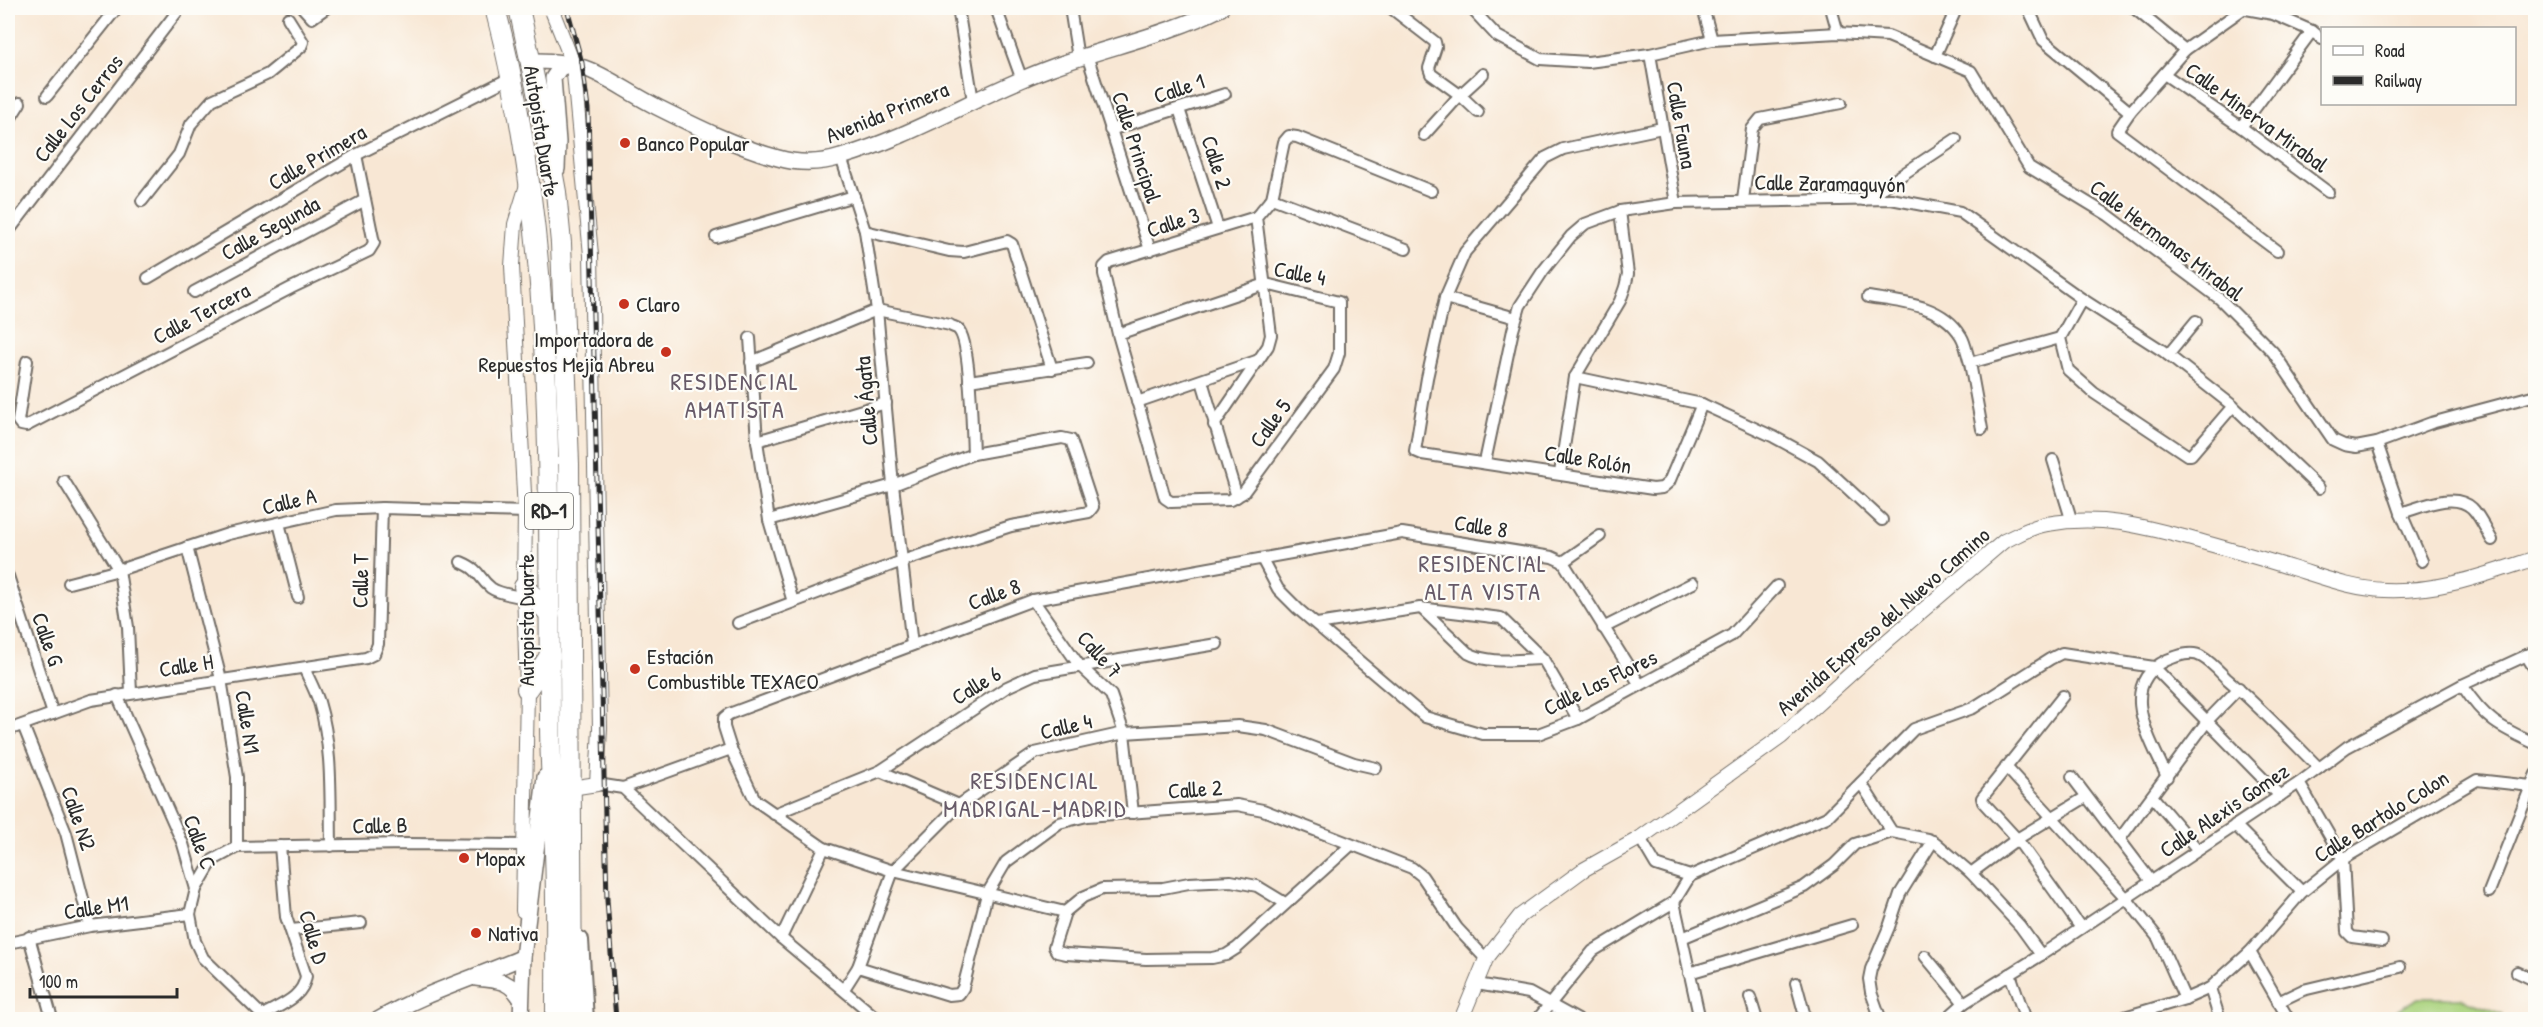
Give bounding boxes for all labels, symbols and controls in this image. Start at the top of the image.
legend [2321,27,2516,105]
text: Road [2375,38,2405,63]
street label: Calle Los Cerros [26,48,130,168]
street label: Calle Minerva Mirabal [2179,55,2335,179]
street label: Autopista Duarte [517,63,567,199]
street label: Calle 1 [1150,66,1208,110]
text: Railway [2375,68,2422,93]
street label: Avenida Primera [821,74,953,150]
street label: Calle Fauna [1660,79,1704,171]
street label: Calle Principal [1105,88,1169,207]
street label: Calle Primera [262,117,372,197]
place label: Banco Popular [637,128,750,158]
street label: Calle 2 [1194,132,1240,193]
marker: Banco Popular [618,136,632,150]
street label: Calle Zaramaguyón [1754,167,1906,199]
street label: Calle Hermanas Mirabal [2084,172,2250,308]
street label: Calle Segunda [215,188,325,267]
street label: Calle 3 [1143,199,1203,245]
street label: Calle 4 [1272,253,1328,293]
street label: Calle Tercera [147,275,255,351]
place label: Claro [636,289,680,319]
marker: Claro [617,297,631,311]
place label: Importadora de Repuestos Mejia Abreu [478,324,654,379]
marker: Importadora de Repuestos Mejia Abreu [659,345,673,359]
street label: Calle Ágata [847,355,885,447]
district label: RESIDENCIAL AMATISTA [671,365,799,425]
street label: Calle 5 [1242,393,1298,453]
street label: Calle Rolón [1542,437,1634,481]
street label: Calle A [259,480,319,522]
road number: RD-1 [525,493,573,529]
street label: Calle 8 [1452,507,1510,545]
street label: Avenida Expreso del Nuevo Camino [1770,520,1996,722]
district label: RESIDENCIAL ALTA VISTA [1419,547,1547,607]
street label: Calle T [345,553,375,608]
street label: Autopista Duarte [511,553,541,686]
street label: Calle 8 [964,571,1024,617]
street label: Calle G [25,608,71,670]
street label: Calle 7 [1070,624,1130,684]
place label: Estación Combustible TEXACO [647,641,819,696]
street label: Calle Las Flores [1538,642,1662,722]
street label: Calle H [157,646,215,684]
street label: Calle 6 [946,658,1007,712]
marker: Estación Combustible TEXACO [628,662,642,676]
street label: Calle N1 [228,688,268,756]
street label: Calle 4 [1037,706,1095,746]
street label: Calle Alexis Gomez [2153,756,2295,864]
street label: Calle Bartolo Colon [2308,762,2454,870]
district label: RESIDENCIAL MADRIGAL-MADRID [943,764,1127,824]
street label: Calle 2 [1167,772,1224,806]
street label: Calle N2 [54,782,104,855]
street label: Calle B [352,810,408,840]
street label: Calle C [176,811,224,873]
place label: Mopax [476,843,526,873]
marker: Mopax [457,851,471,865]
street label: Calle M1 [62,888,130,926]
street label: Calle D [292,907,336,968]
place label: Nativa [488,918,539,948]
marker: Nativa [469,926,483,940]
scale bar [30,961,177,999]
text: 100 m [39,969,78,994]

